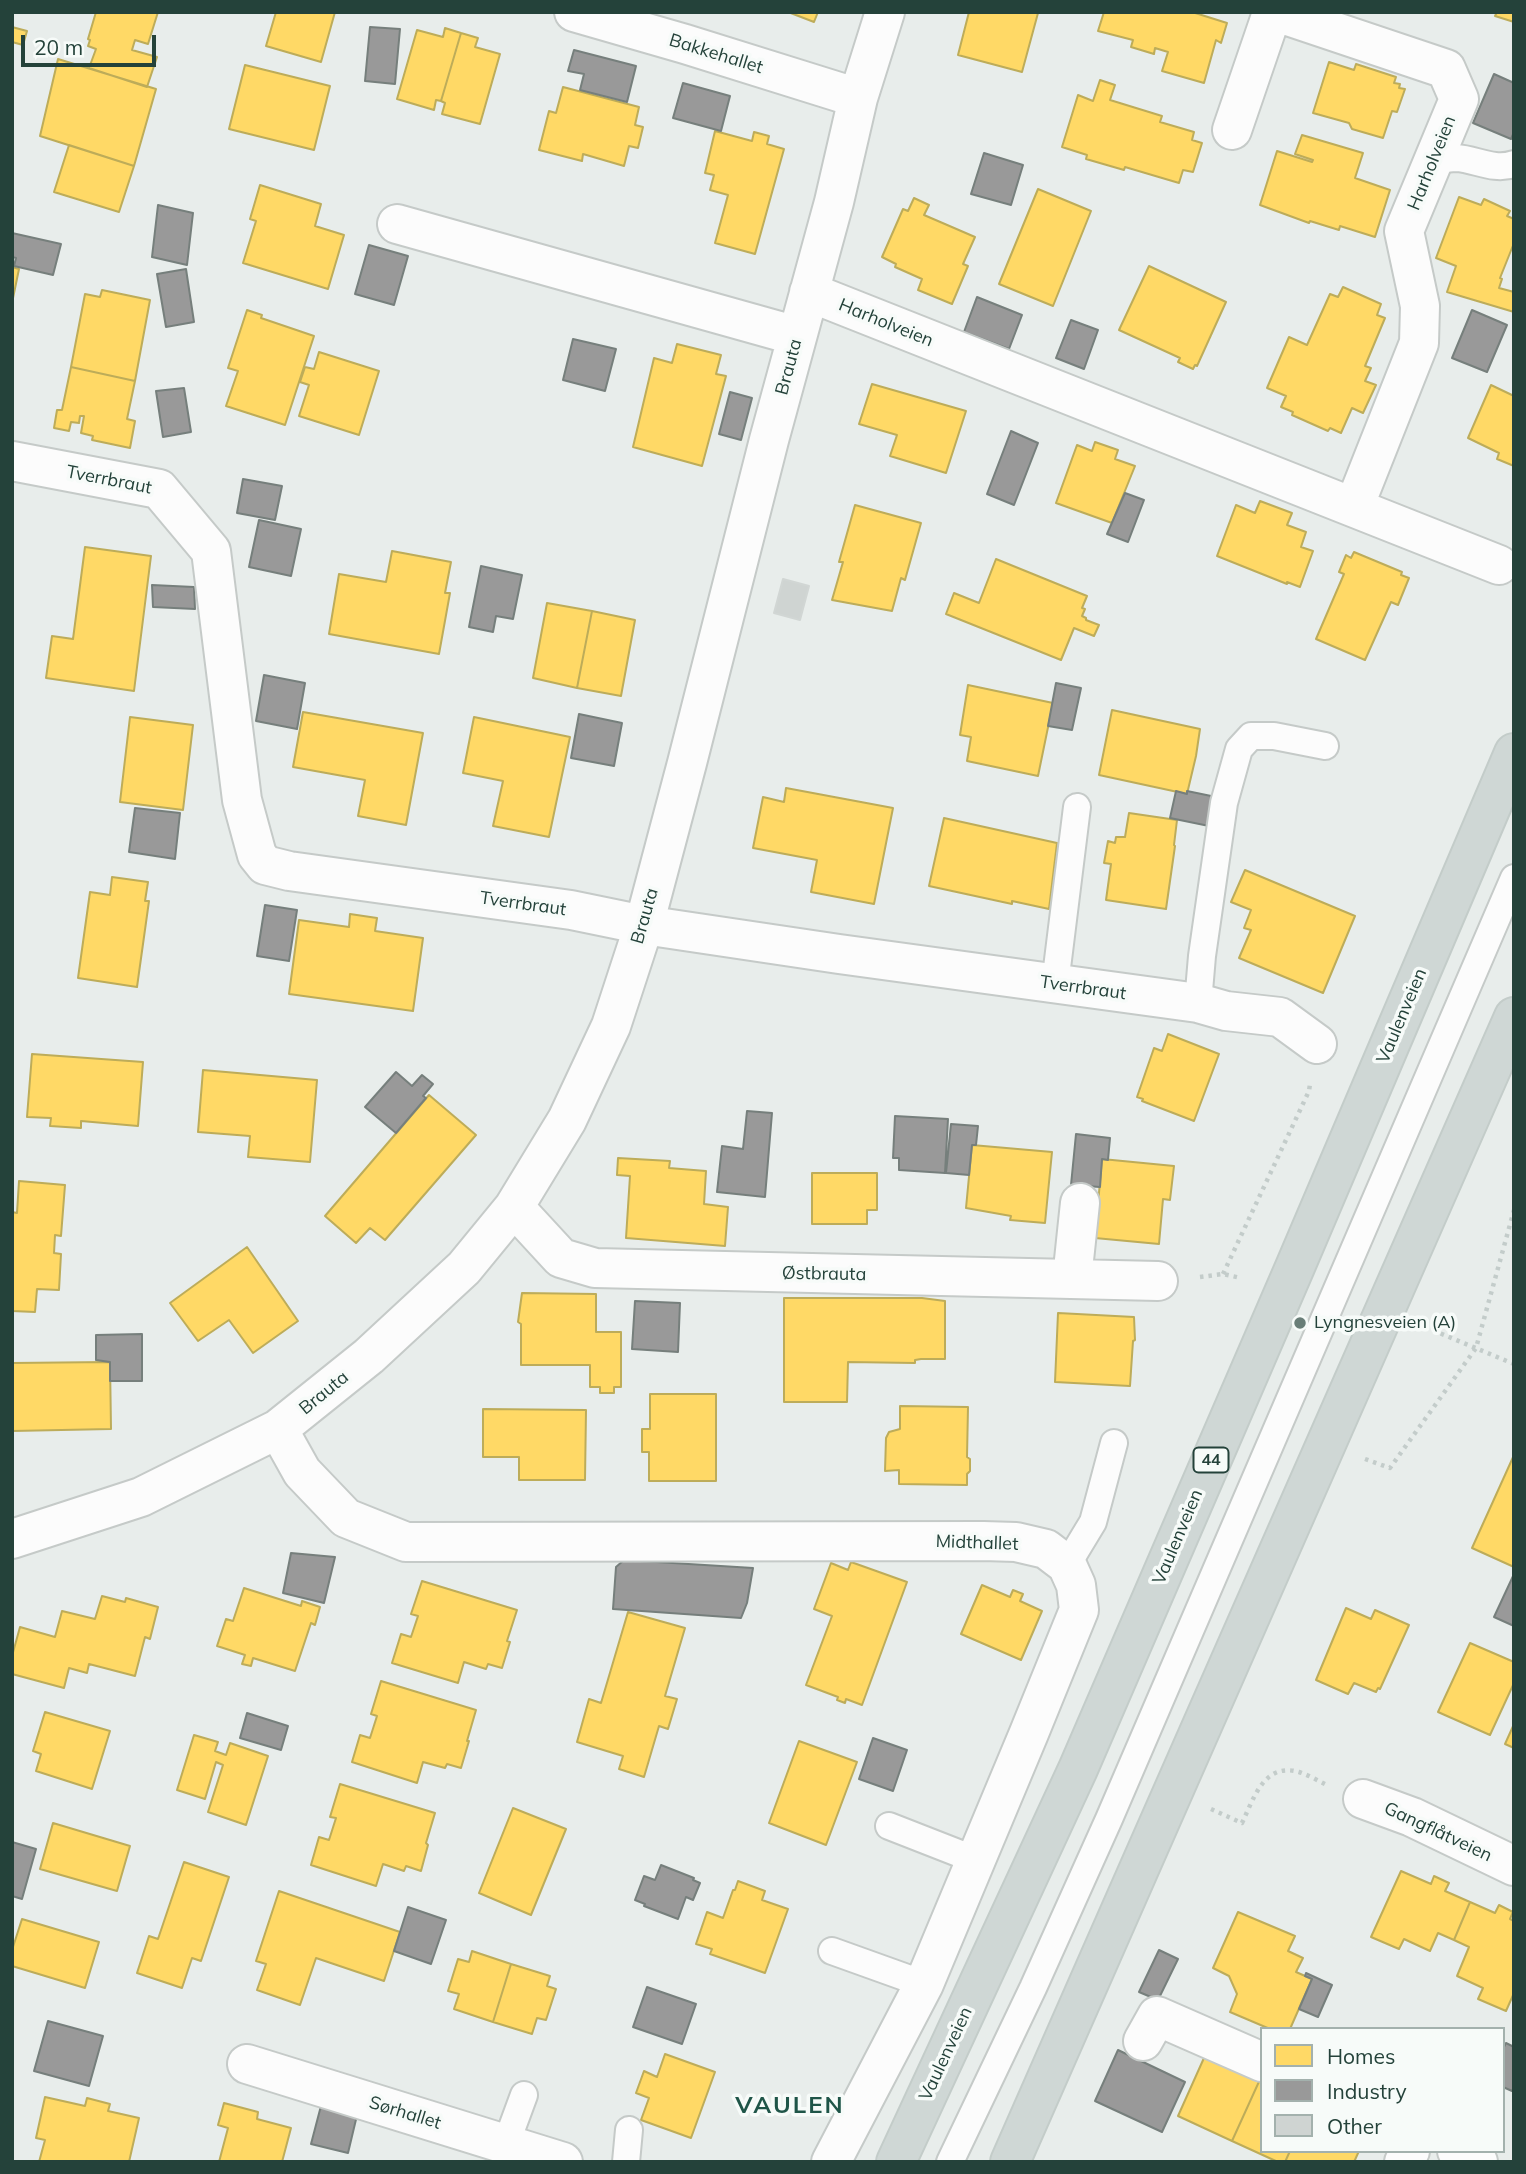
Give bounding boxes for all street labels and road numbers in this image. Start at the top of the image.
street label: Bakkehallet [666,29,766,79]
street label: Harholveien [1403,113,1461,213]
street label: Harholveien [836,294,936,352]
street label: Brauta [771,337,807,397]
street label: Tverrbraut [64,461,154,499]
street label: Brauta [627,886,663,946]
street label: Tverrbraut [479,887,567,921]
street label: Vaulenveien [1372,965,1432,1067]
street label: Tverrbraut [1039,971,1127,1005]
street label: Østbrauta [782,1262,866,1286]
street label: Brauta [295,1367,353,1419]
road number: 44 [1194,1448,1228,1472]
street label: Vaulenveien [1148,1486,1208,1588]
street label: Midthallet [935,1531,1019,1555]
street label: Gangflåtveien [1381,1798,1495,1866]
street label: Vaulenveien [915,2004,977,2104]
street label: Sørhallet [366,2092,444,2134]

